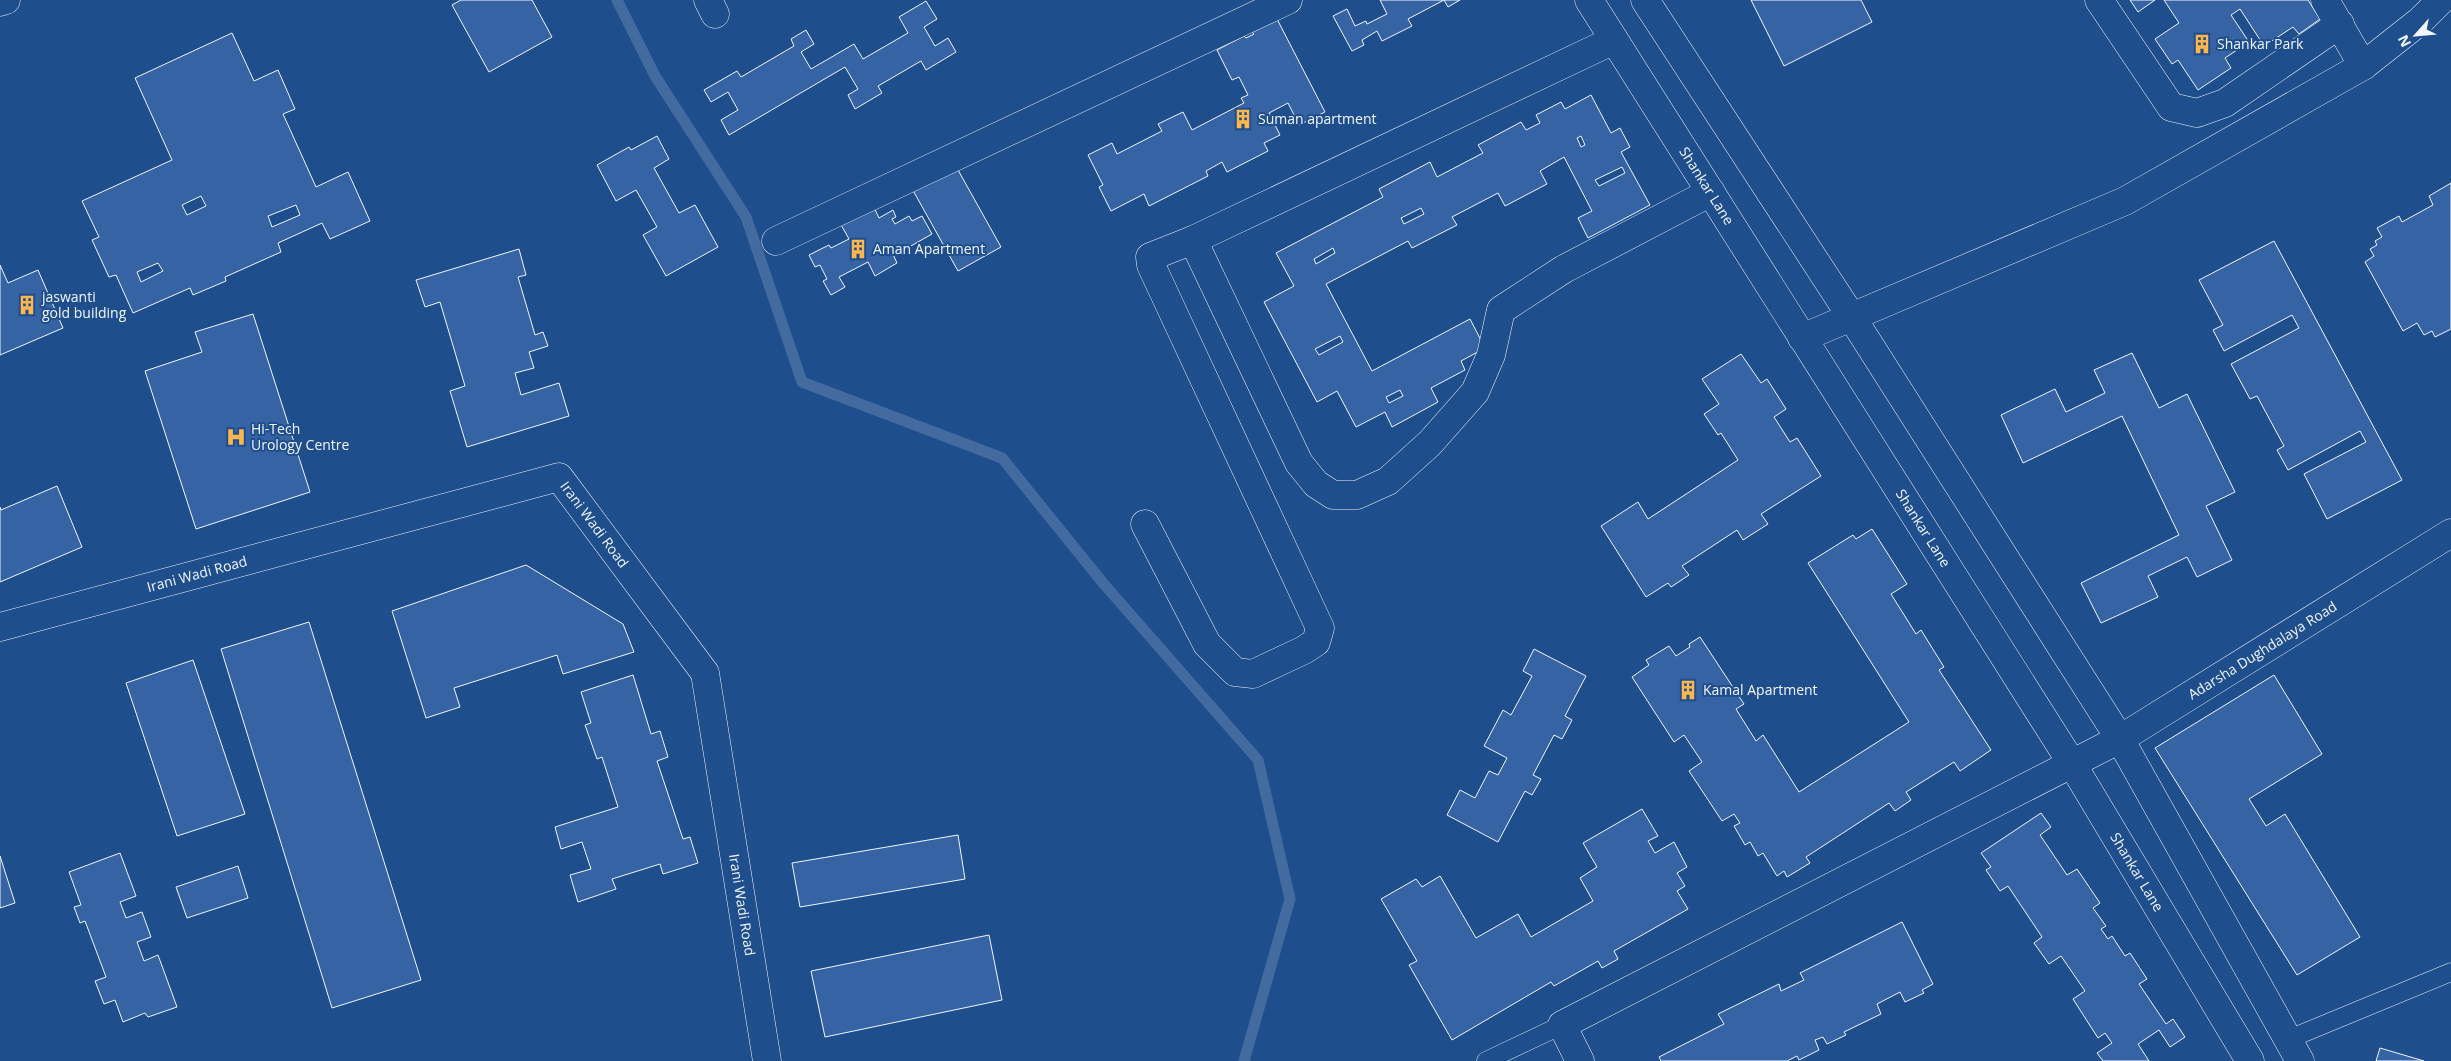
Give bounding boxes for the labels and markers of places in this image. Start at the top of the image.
building icon: Shankar Park [2191,33,2213,55]
place label: Shankar Park [2217,34,2304,53]
building icon: Suman apartment [1232,108,1254,130]
place label: Suman apartment [1258,109,1376,128]
building icon: Aman Apartment [847,238,869,260]
place label: Aman Apartment [873,239,985,258]
place label: jaswanti gold building [41,287,127,322]
building icon: jaswanti gold building [16,294,38,316]
place label: Hi-Tech Urology Centre [251,419,350,454]
hospital icon: Hi-Tech Urology Centre [225,426,247,448]
building icon: Kamal Apartment [1677,679,1699,701]
place label: Kamal Apartment [1703,680,1818,699]

